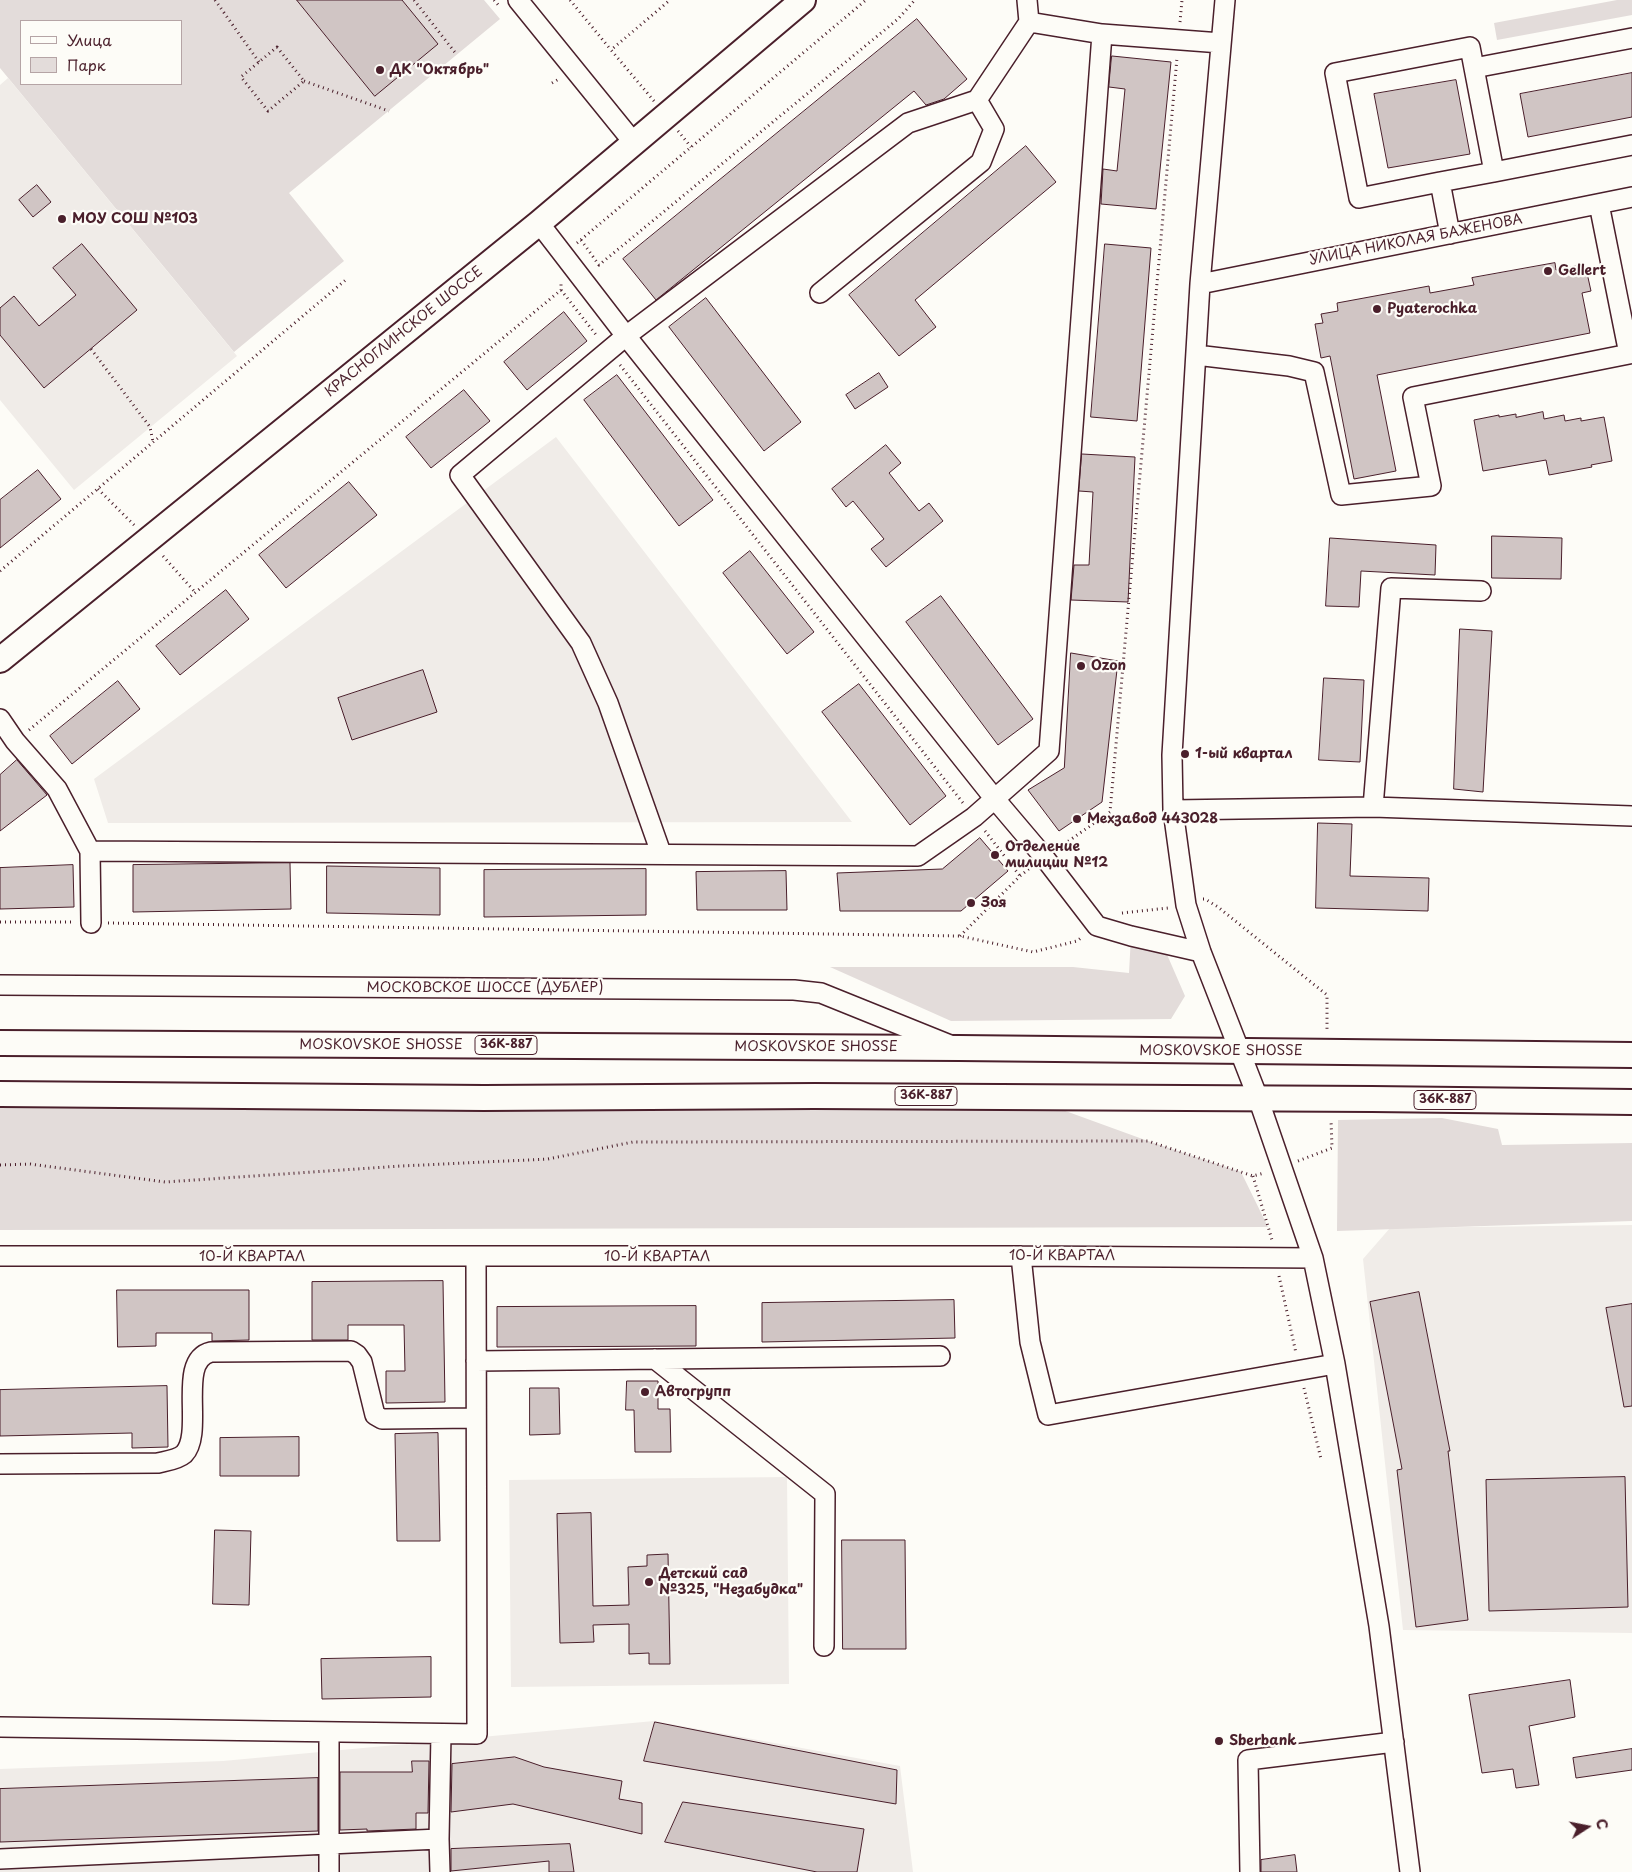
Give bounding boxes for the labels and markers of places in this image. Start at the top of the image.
place label: ДК "Октябрь" [390,62,489,78]
marker: ДК "Октябрь" [374,64,386,76]
place label: МОУ СОШ №103 [72,211,198,227]
marker: МОУ СОШ №103 [56,213,68,225]
place label: Gellert [1558,263,1606,279]
marker: Gellert [1542,265,1554,277]
place label: Pyaterochka [1387,301,1477,317]
marker: Pyaterochka [1371,303,1383,315]
place label: Ozon [1091,658,1126,674]
marker: Ozon [1075,660,1087,672]
place label: 1-ый квартал [1195,746,1292,762]
marker: 1-ый квартал [1179,748,1191,760]
place label: Мехзавод 443028 [1087,811,1218,827]
marker: Мехзавод 443028 [1071,813,1083,825]
place label: Отделение милиции №12 [1005,839,1108,872]
marker: Отделение милиции №12 [989,849,1001,861]
place label: Зоя [981,895,1007,911]
marker: Зоя [965,897,977,909]
place label: Автогрупп [655,1384,731,1400]
marker: Автогрупп [639,1386,651,1398]
place label: Детский сад №325, "Незабудка" [659,1566,803,1598]
marker: Детский сад №325, "Незабудка" [643,1576,655,1588]
place label: Sberbank [1229,1733,1297,1749]
marker: Sberbank [1213,1735,1225,1747]

